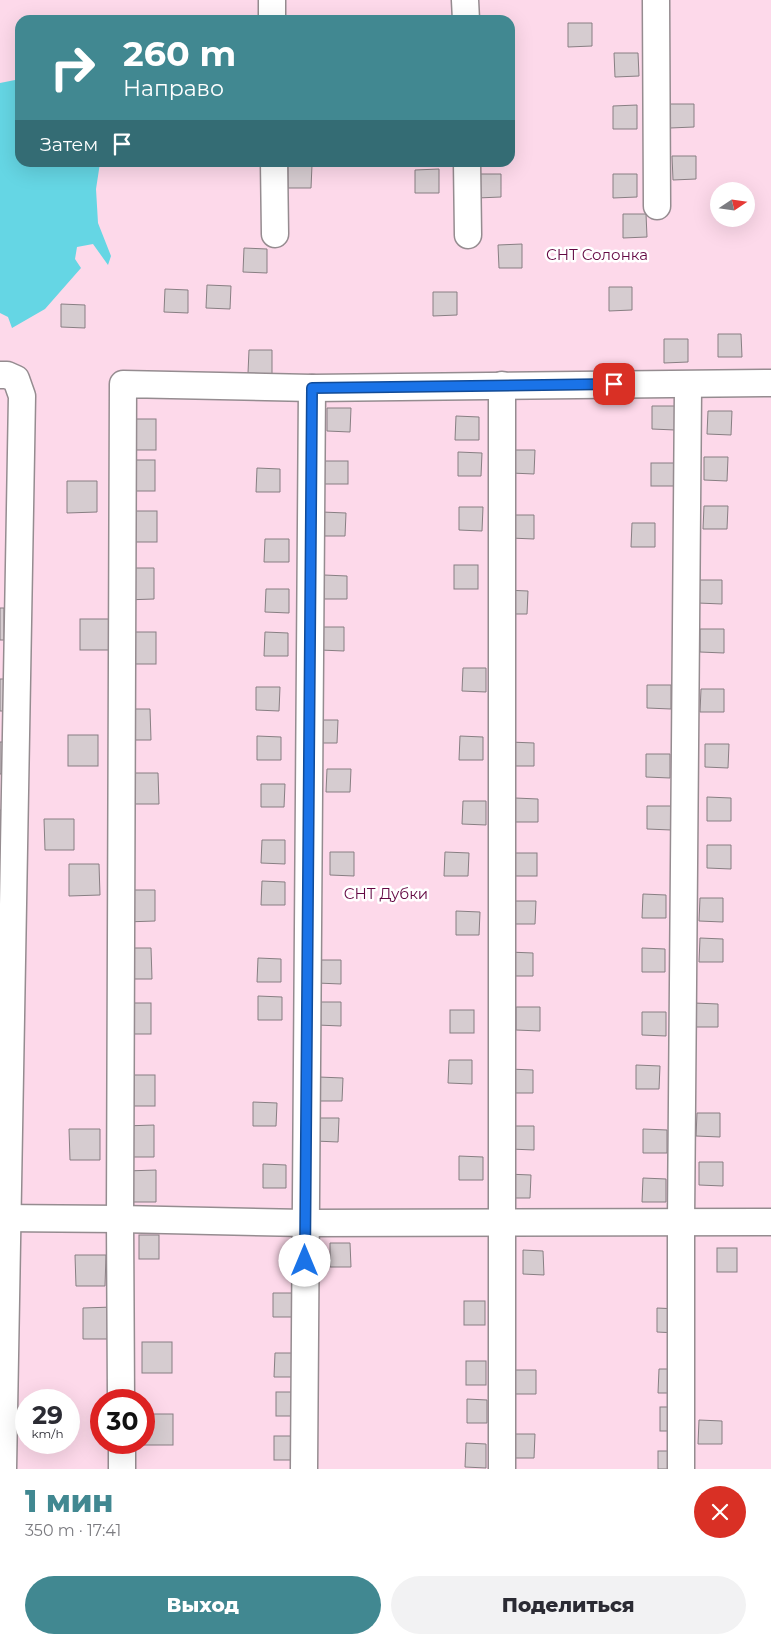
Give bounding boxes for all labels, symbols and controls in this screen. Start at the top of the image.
text: 260 m [123,32,236,75]
icon: right [40,35,105,100]
text: Направо [123,75,224,102]
icon: arrive [108,130,136,158]
text: Затем [40,133,98,156]
north arrow [710,182,755,228]
map controls [710,182,755,227]
park label: СНТ Солонка [546,245,648,264]
pin [593,363,635,405]
icon: arrive [600,370,628,398]
park label: СНТ Дубки [344,884,428,903]
position arrow [278,1234,330,1286]
speed limit sign: 30 [90,1389,155,1454]
text: 29 [32,1400,63,1430]
text: km/h [31,1426,64,1441]
text: 1 мин [25,1483,113,1520]
button: close [694,1486,746,1538]
text: 350 m · 17:41 [25,1521,121,1540]
button: Выход [25,1576,381,1634]
button: Поделиться [391,1576,746,1634]

